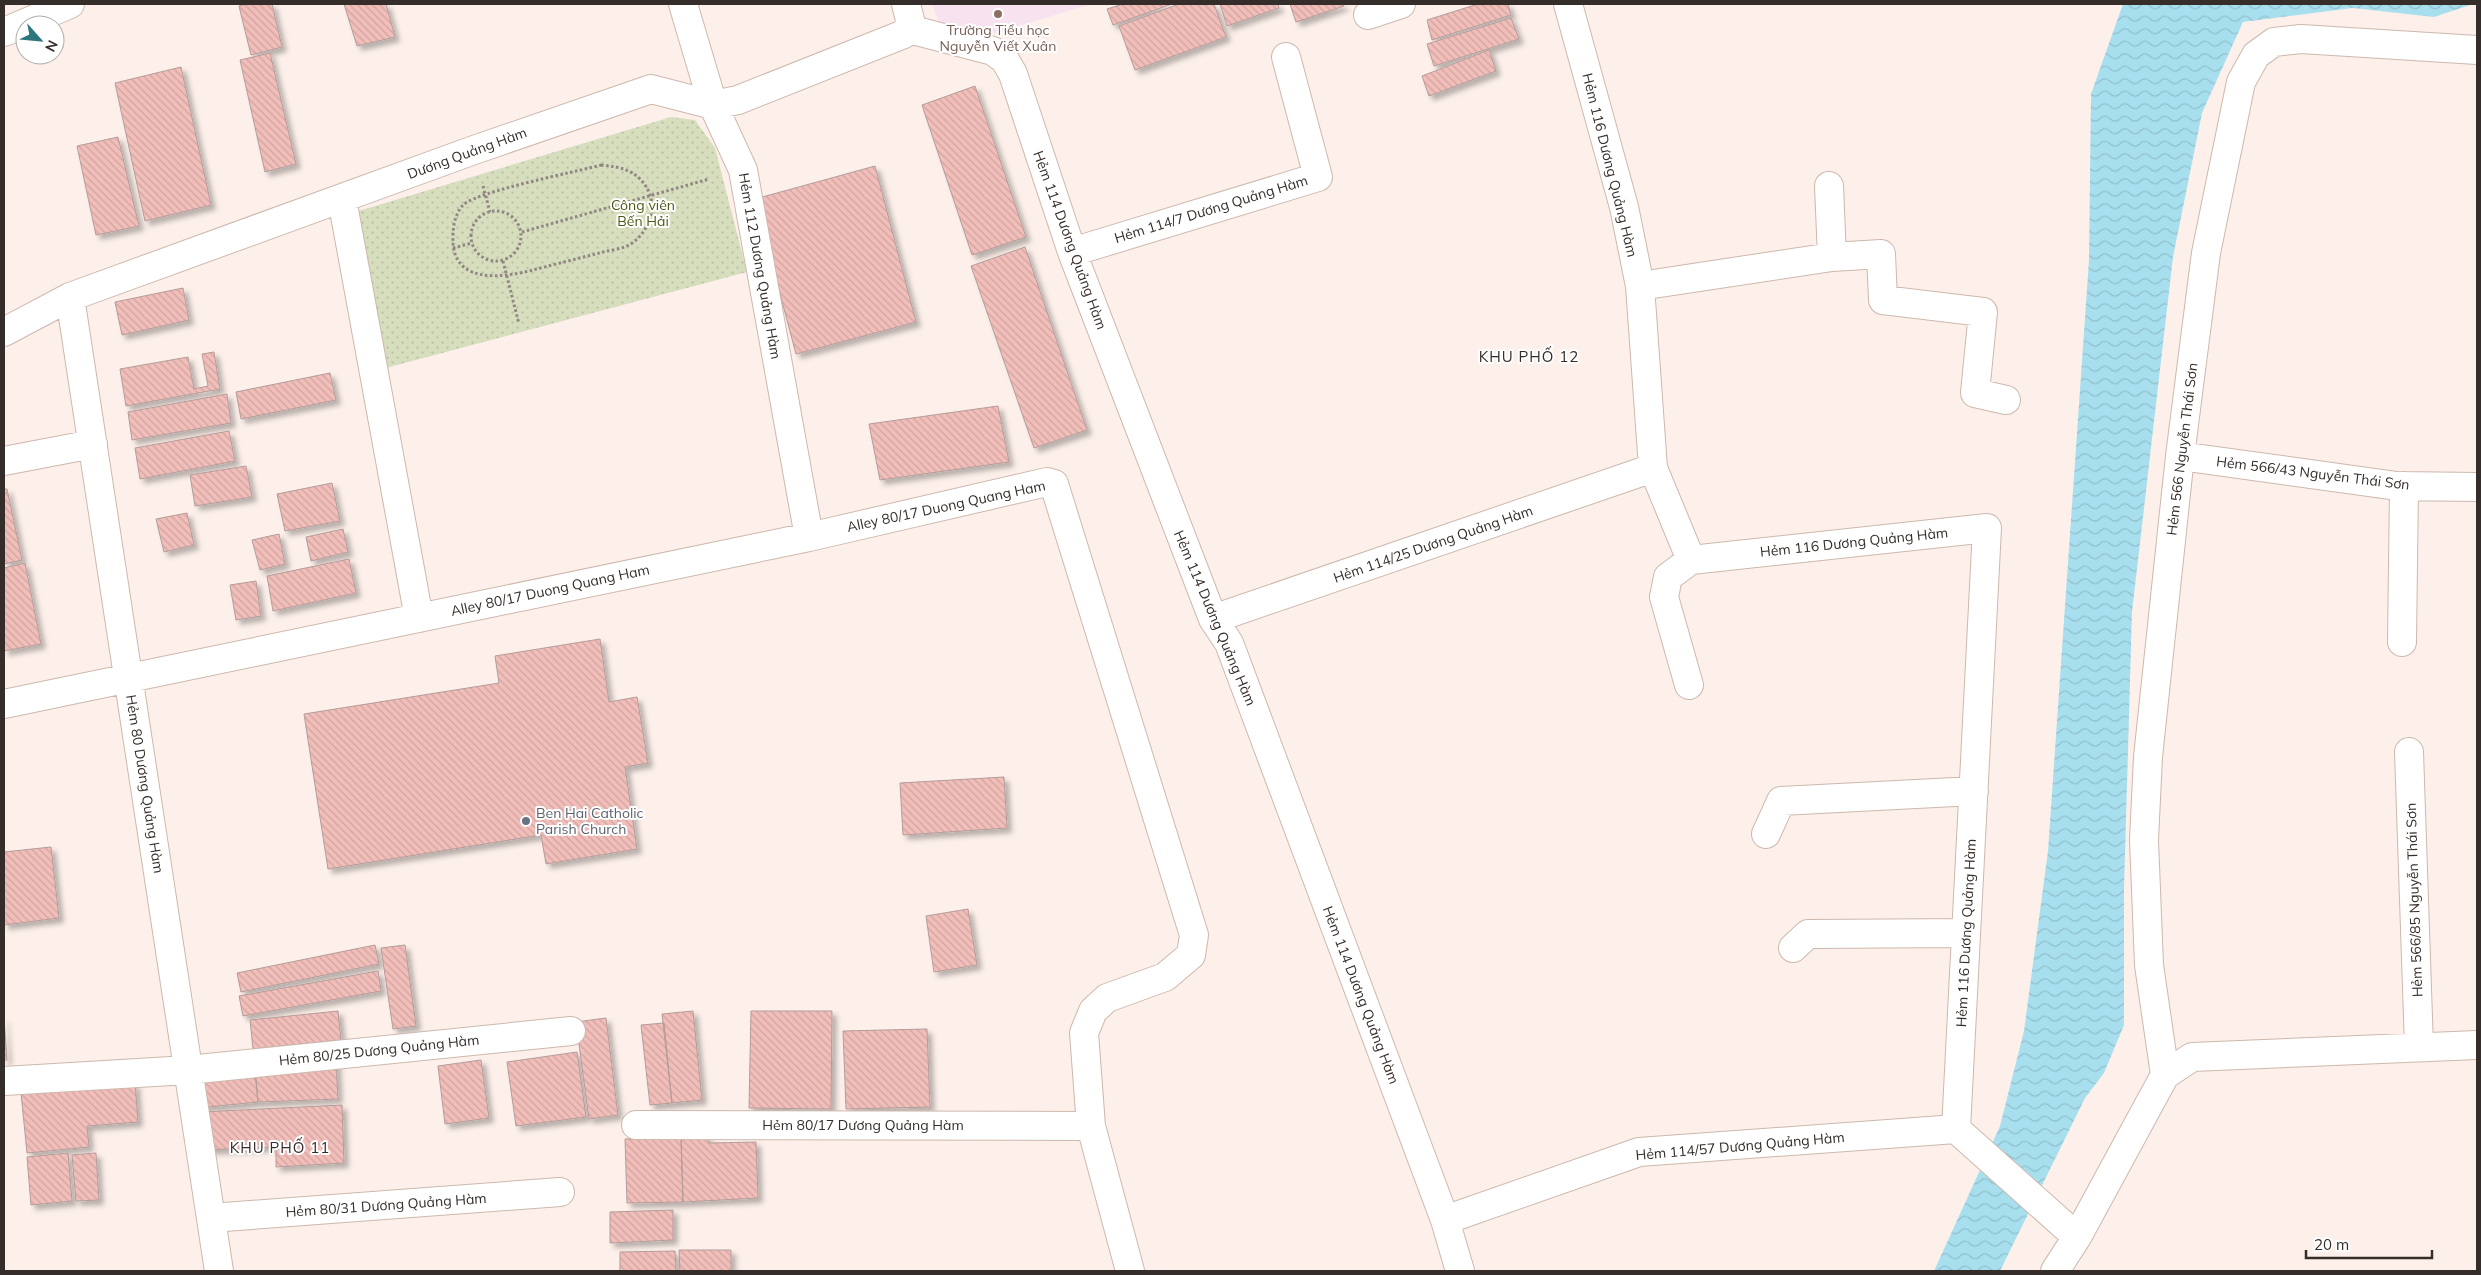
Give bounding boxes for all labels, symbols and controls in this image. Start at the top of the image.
marker: Trường Tiểu học Nguyễn Viết Xuân [992,8,1004,20]
north arrow [15,15,65,65]
place label: Trường Tiểu học Nguyễn Viết Xuân [940,21,1056,55]
text: N [41,37,62,55]
street label: Hẻm 116 Dương Quảng Hàm [1578,71,1642,259]
street label: Dương Quảng Hàm [405,123,529,183]
street label: Hẻm 114 Dương Quảng Hàm [1029,148,1111,332]
street label: Hẻm 112 Dương Quảng Hàm [735,171,785,361]
street label: Hẻm 114/7 Dương Quảng Hàm [1112,171,1310,247]
park label: Công viên Bến Hải [611,196,675,230]
district label: KHU PHỐ 12 [1479,346,1579,366]
street label: Hẻm 566 Nguyễn Thái Sơn [2162,362,2202,536]
street label: Hẻm 566/43 Nguyễn Thái Sơn [2215,452,2411,494]
street label: Alley 80/17 Duong Quang Ham [845,476,1047,536]
street label: Hẻm 114/25 Dương Quảng Hàm [1331,501,1535,587]
street label: Hẻm 116 Dương Quảng Hàm [1759,523,1949,561]
street label: Hẻm 114 Dương Quảng Hàm [1170,528,1260,708]
street label: Alley 80/17 Duong Quang Ham [449,560,651,620]
street label: Hẻm 80 Dương Quảng Hàm [122,693,168,875]
street label: Hẻm 566/85 Nguyễn Thái Sơn [2402,802,2426,998]
place label: Ben Hai Catholic Parish Church [536,804,644,838]
marker: Ben Hai Catholic Parish Church [520,815,532,827]
street label: Hẻm 116 Dương Quảng Hàm [1952,838,1980,1028]
street label: Hẻm 114 Dương Quảng Hàm [1319,904,1403,1086]
street label: Hẻm 80/25 Dương Quảng Hàm [278,1031,480,1069]
street label: Hẻm 80/17 Dương Quảng Hàm [762,1116,964,1134]
street label: Hẻm 114/57 Dương Quảng Hàm [1635,1128,1845,1164]
district label: KHU PHỐ 11 [230,1137,330,1157]
street label: Hẻm 80/31 Dương Quảng Hàm [285,1189,487,1221]
scale bar [2306,1228,2432,1260]
text: 20 m [2314,1235,2349,1254]

